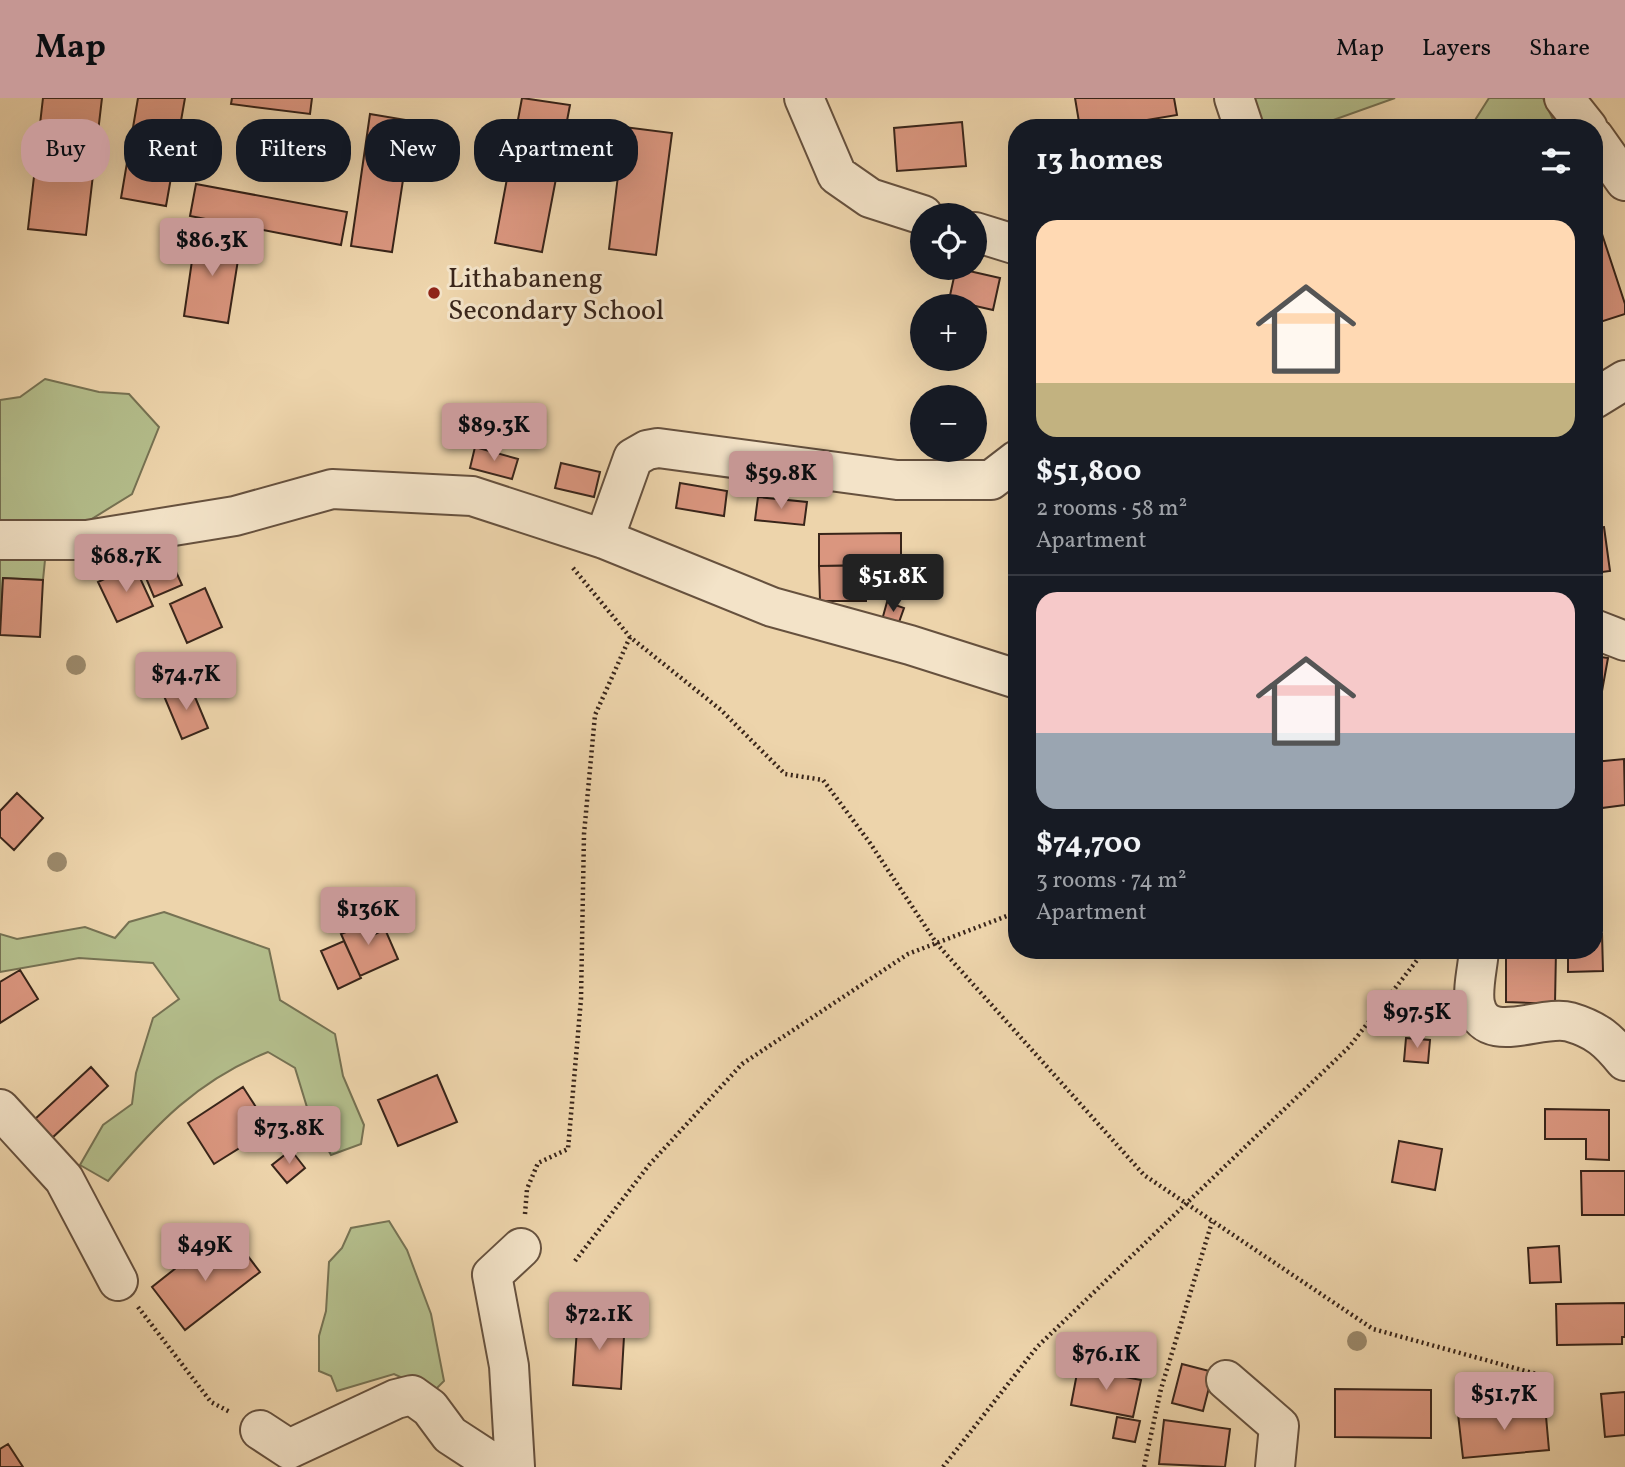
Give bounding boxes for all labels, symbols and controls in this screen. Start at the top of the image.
text: Map [35,26,106,72]
text: Map [1336,32,1384,66]
text: Layers [1422,32,1491,66]
text: Share [1529,32,1590,66]
chip: Buy [21,119,110,182]
chip: Rent [124,119,222,182]
chip: Filters [236,119,351,182]
chip: New [365,119,460,182]
chip: Apartment [474,119,638,182]
text: 13 homes [1036,140,1163,182]
icon: filters [1537,142,1575,180]
map controls [910,203,987,462]
button: locate [910,203,987,280]
pin: $86.3K [155,218,269,278]
text: $86.3K [176,225,248,257]
place label: Lithabaneng Secondary School [448,260,664,331]
icon: home [1243,266,1369,392]
marker: Lithabaneng Secondary School [426,285,442,301]
button: + [910,294,987,371]
button: − [910,385,987,462]
pin: $89.3K [437,404,551,463]
text: $89.3K [458,410,530,442]
text: $51,800 [1036,451,1142,493]
pin: $59.8K [724,452,838,511]
text: $59.8K [745,458,817,490]
text: 2 rooms · 58 m² [1036,493,1187,525]
text: Apartment [1036,525,1147,557]
pin: $68.7K [69,534,183,594]
text: $68.7K [90,541,162,573]
pin: $51.8K [836,554,950,614]
text: $51.8K [859,561,927,593]
icon: home [1243,638,1369,764]
pin: $74.7K [129,652,243,712]
text: $74.7K [151,659,221,691]
text: $74,700 [1036,823,1141,865]
text: 3 rooms · 74 m² [1036,865,1186,897]
pin: $136K [319,888,417,947]
text: $136K [336,894,400,926]
text: Apartment [1036,897,1147,929]
pin: $97.5K [1360,990,1474,1050]
text: $97.5K [1383,997,1451,1029]
pin: $73.8K [232,1107,346,1166]
text: $73.8K [254,1113,324,1145]
pin: $49K [164,1224,246,1283]
text: $49K [177,1230,233,1262]
pin: $72.1K [542,1292,656,1352]
text: $72.1K [565,1299,633,1331]
pin: $76.1K [1049,1332,1163,1392]
text: $76.1K [1072,1339,1140,1371]
pin: $51.7K [1447,1372,1561,1432]
text: $51.7K [1471,1379,1537,1411]

